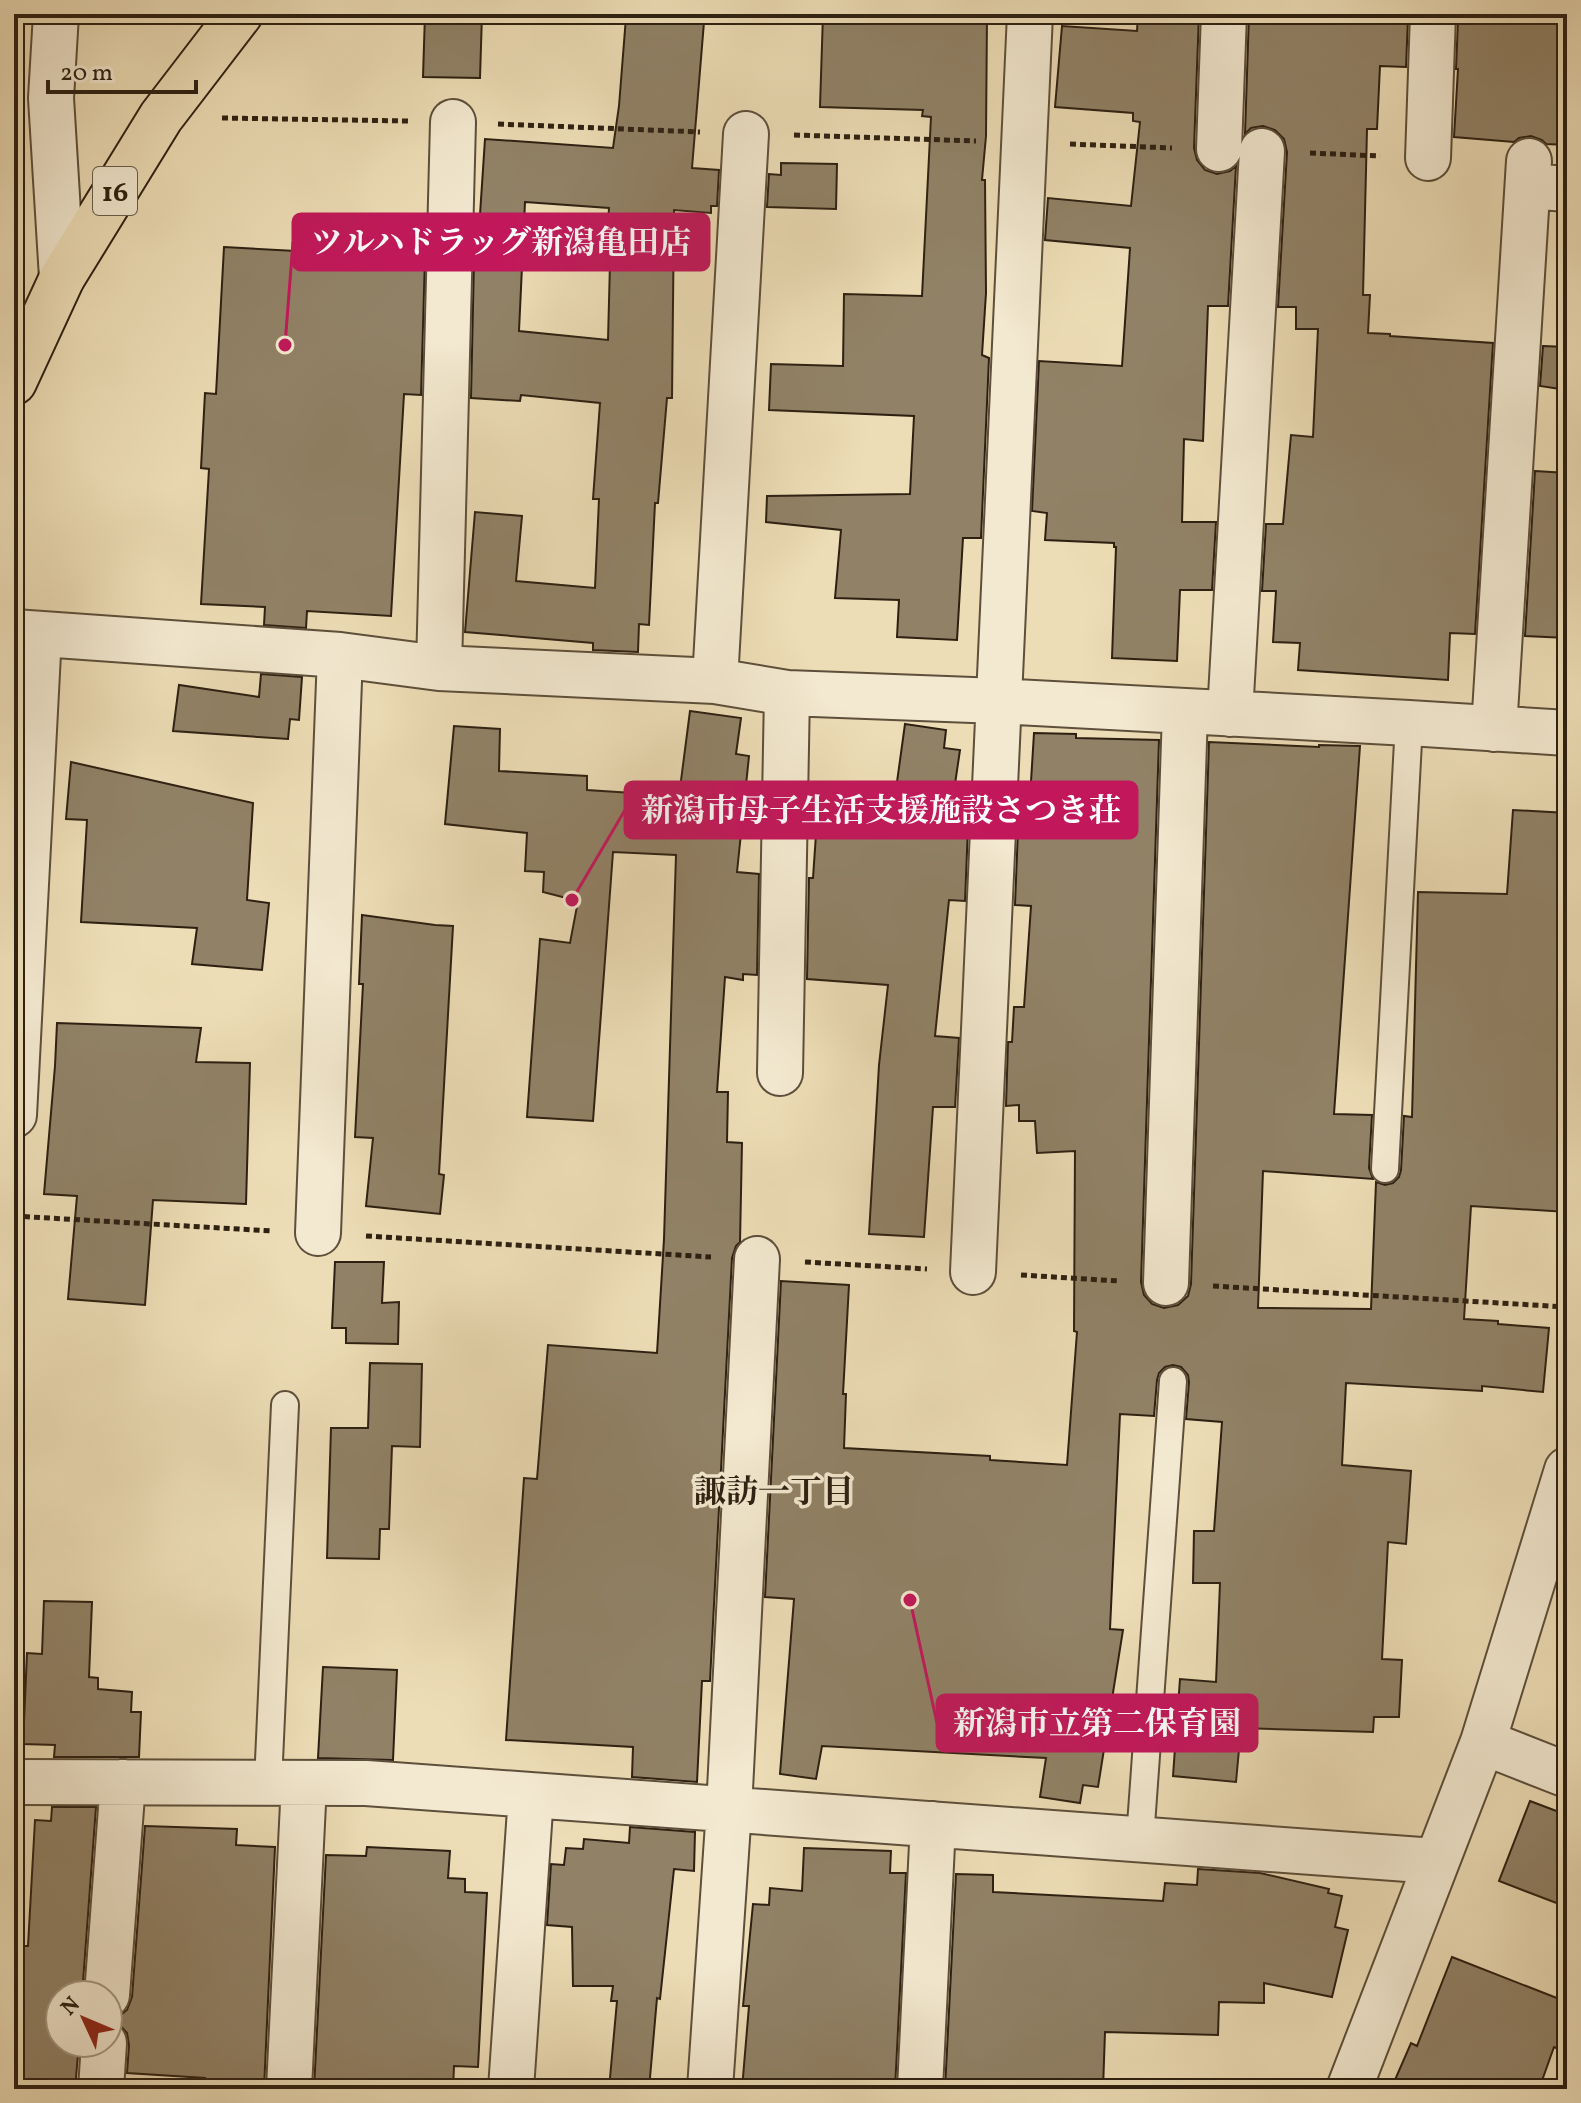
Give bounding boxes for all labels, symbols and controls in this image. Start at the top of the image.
scale bar [48,44,196,94]
text: 20 m [60,57,113,91]
road number: 16 [93,167,137,215]
callout: ツルハドラッグ新潟亀田店 [293,214,709,270]
text: ツルハドラッグ新潟亀田店 [311,223,691,267]
callout: 新潟市母子生活支援施設さつき荘 [625,782,1137,838]
text: 新潟市母子生活支援施設さつき荘 [641,791,1121,835]
district label: 諏訪一丁目 [694,1472,854,1516]
callout: 新潟市立第二保育園 [937,1695,1257,1751]
text: 新潟市立第二保育園 [953,1704,1241,1748]
north arrow [44,1979,124,2059]
text: N [55,1990,88,2023]

